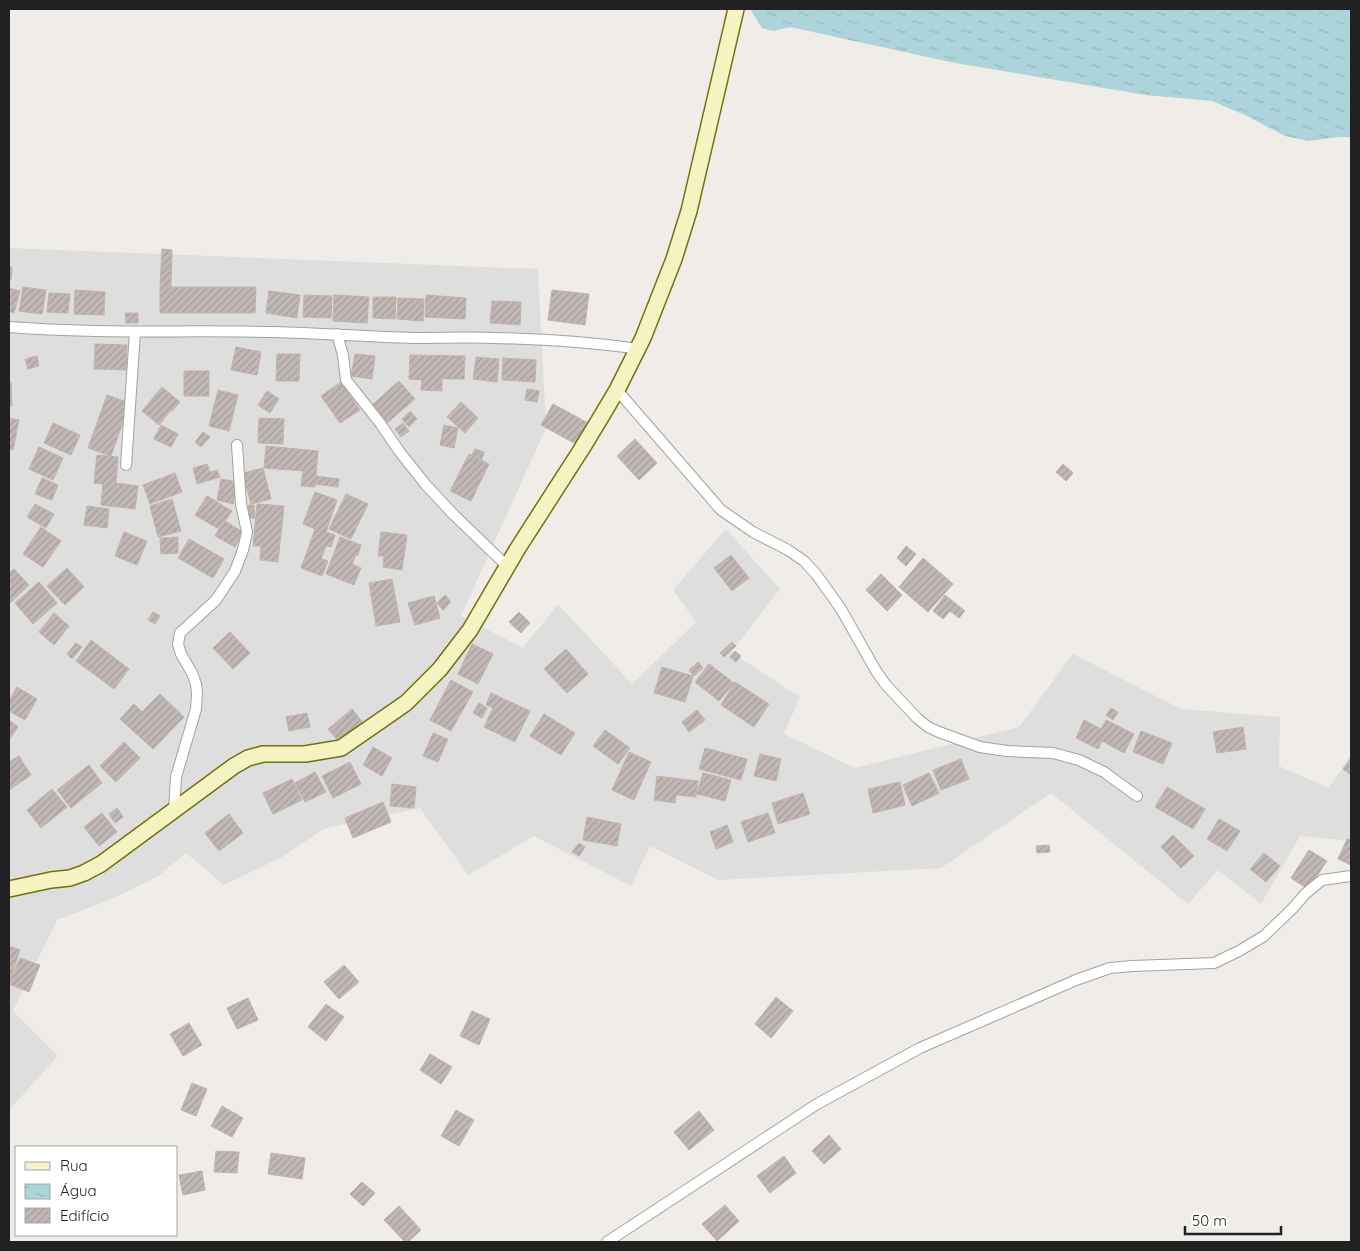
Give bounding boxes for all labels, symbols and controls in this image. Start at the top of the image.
legend [15,1146,178,1236]
text: Rua [60,1156,88,1175]
text: Água [60,1181,97,1200]
scale bar [1185,1204,1281,1236]
text: Edifício [60,1206,109,1225]
text: 50 m [1192,1211,1227,1230]

